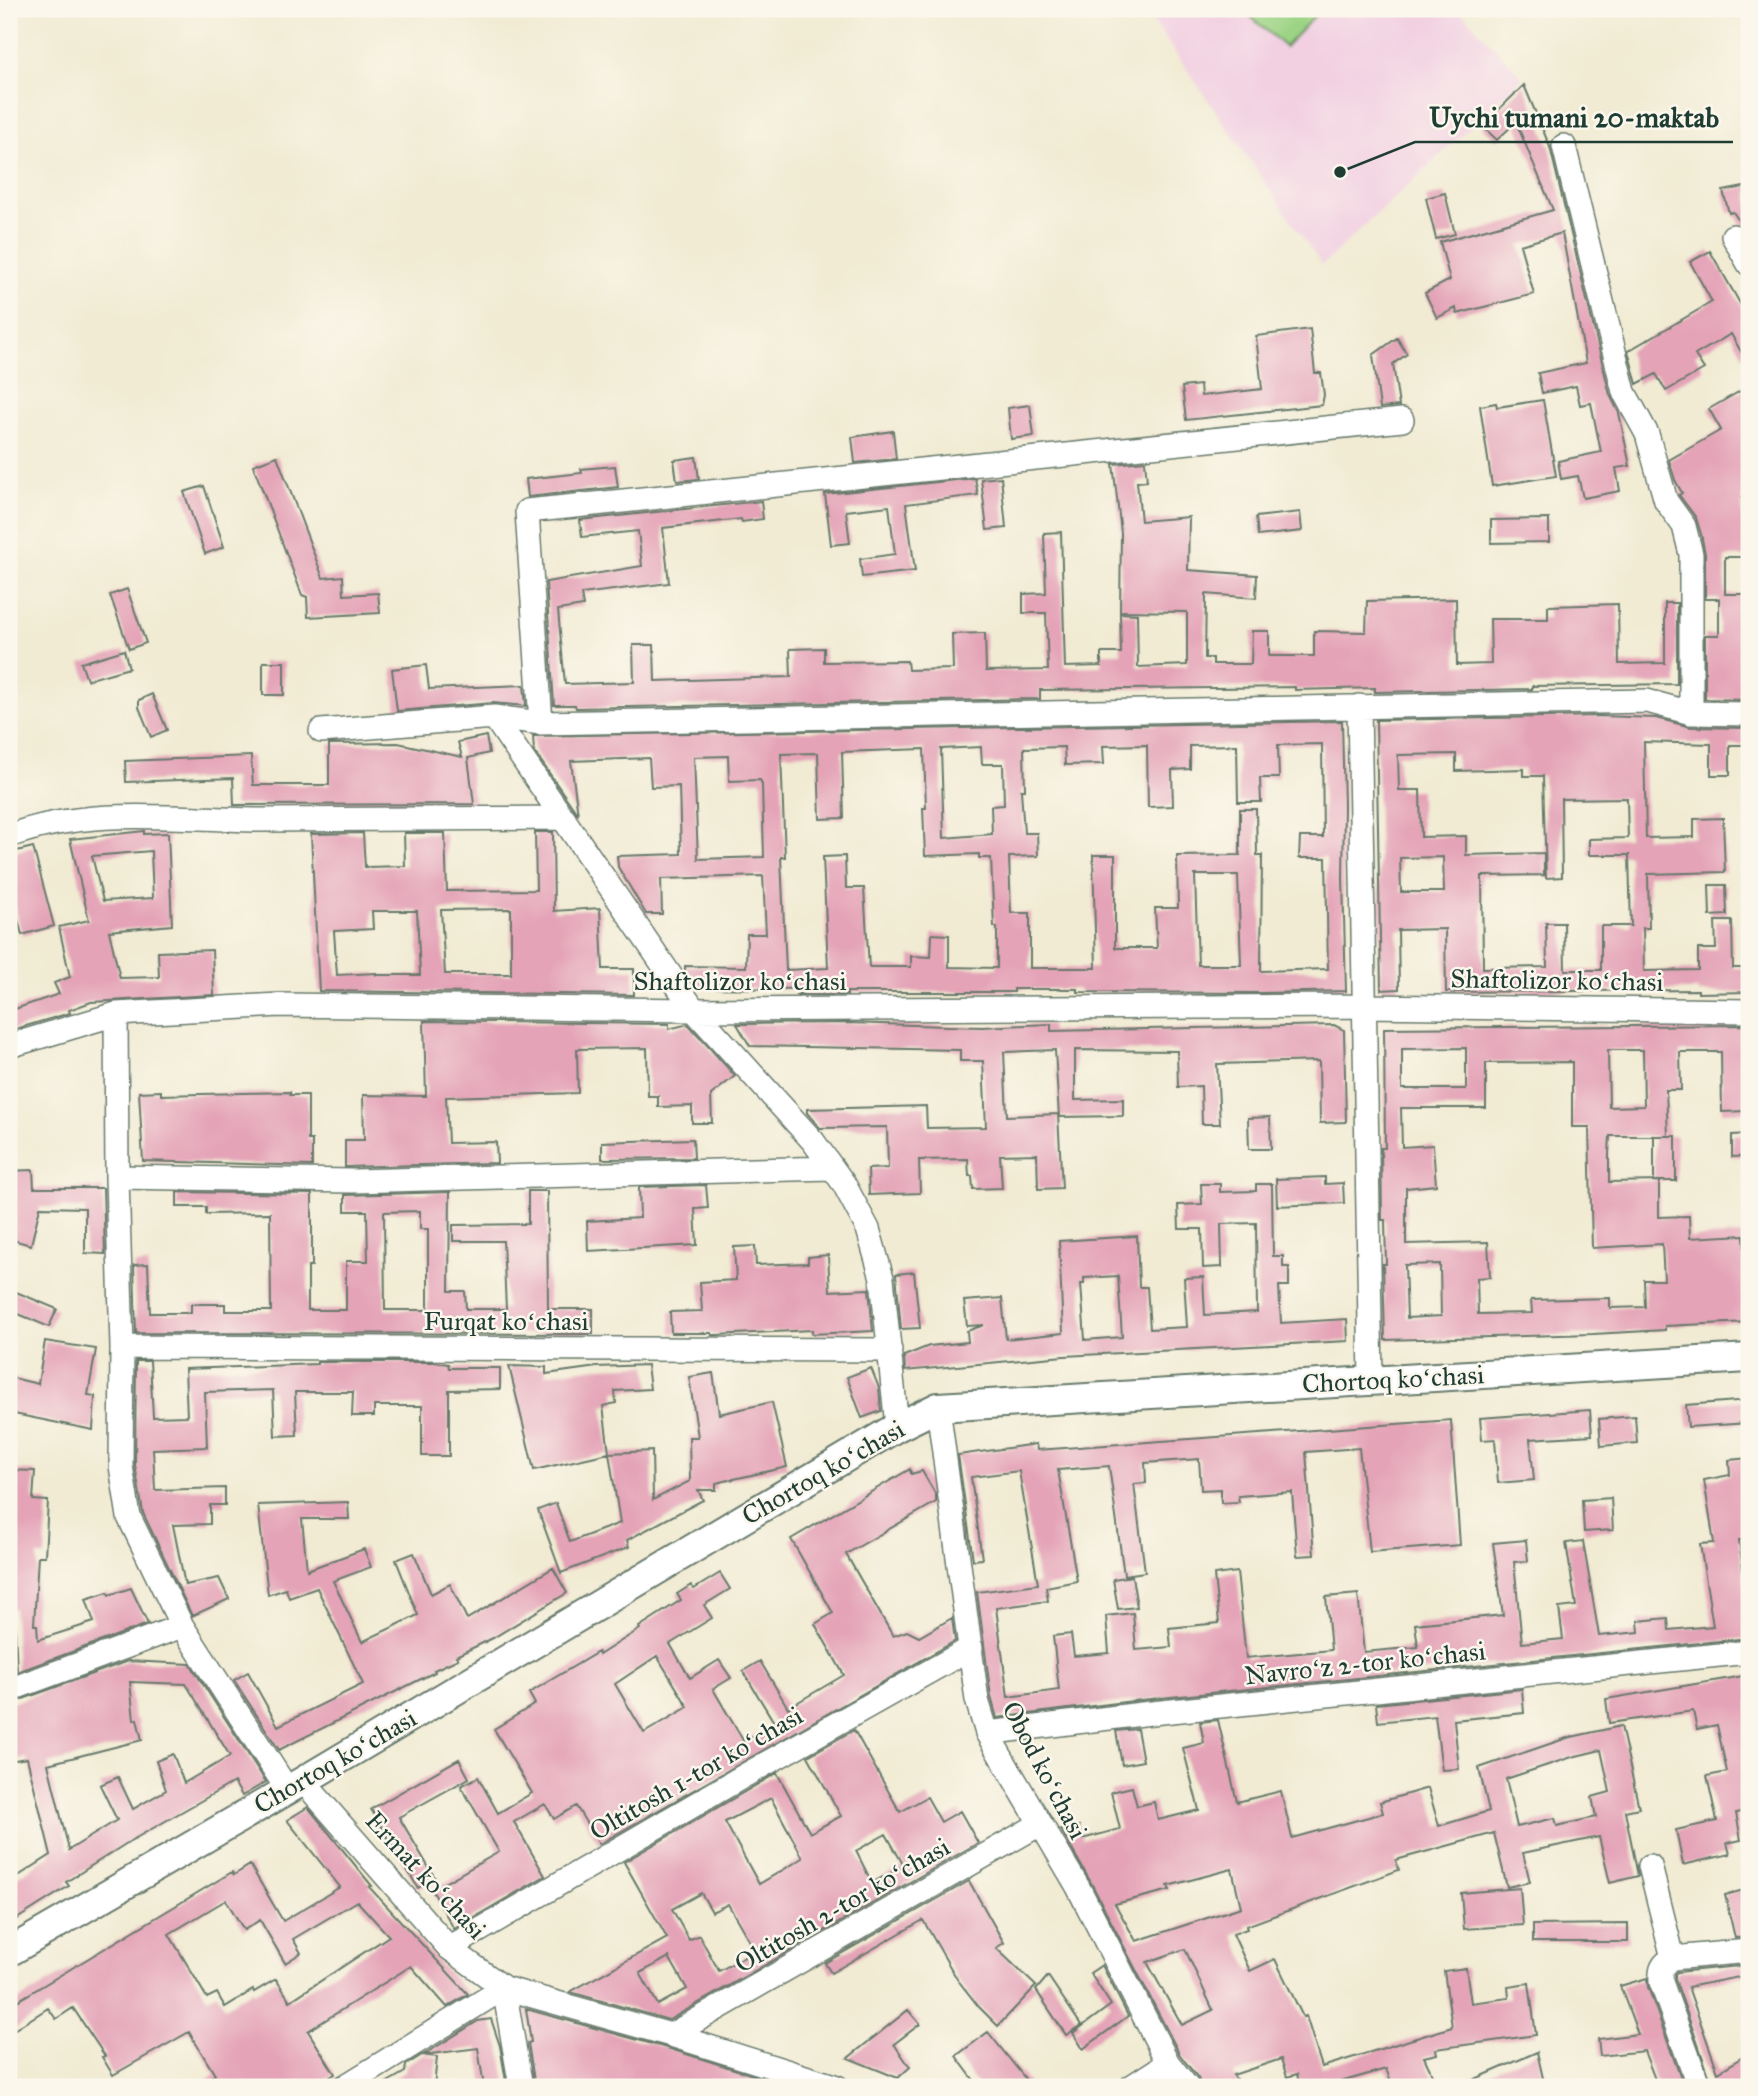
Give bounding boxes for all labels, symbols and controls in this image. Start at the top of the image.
callout: Uychi tumani 20-maktab [1415,93,1733,142]
text: Uychi tumani 20-maktab [1429,100,1719,135]
street label: Shaftolizor koʻchasi [1450,962,1664,998]
street label: Shaftolizor koʻchasi [633,965,847,997]
street label: Furqat koʻchasi [423,1305,589,1337]
street label: Chortoq koʻchasi [1301,1358,1485,1400]
street label: Chortoq koʻchasi [736,1413,910,1531]
street label: Navroʻz 2-tor koʻchasi [1243,1634,1487,1692]
street label: Obod koʻchasi [995,1696,1095,1844]
street label: Oltitosh 1-tor koʻchasi [584,1699,808,1847]
street label: Chortoq koʻchasi [248,1702,422,1820]
street label: Ermat koʻchasi [359,1805,493,1945]
street label: Oltitosh 2-tor koʻchasi [729,1830,955,1980]

